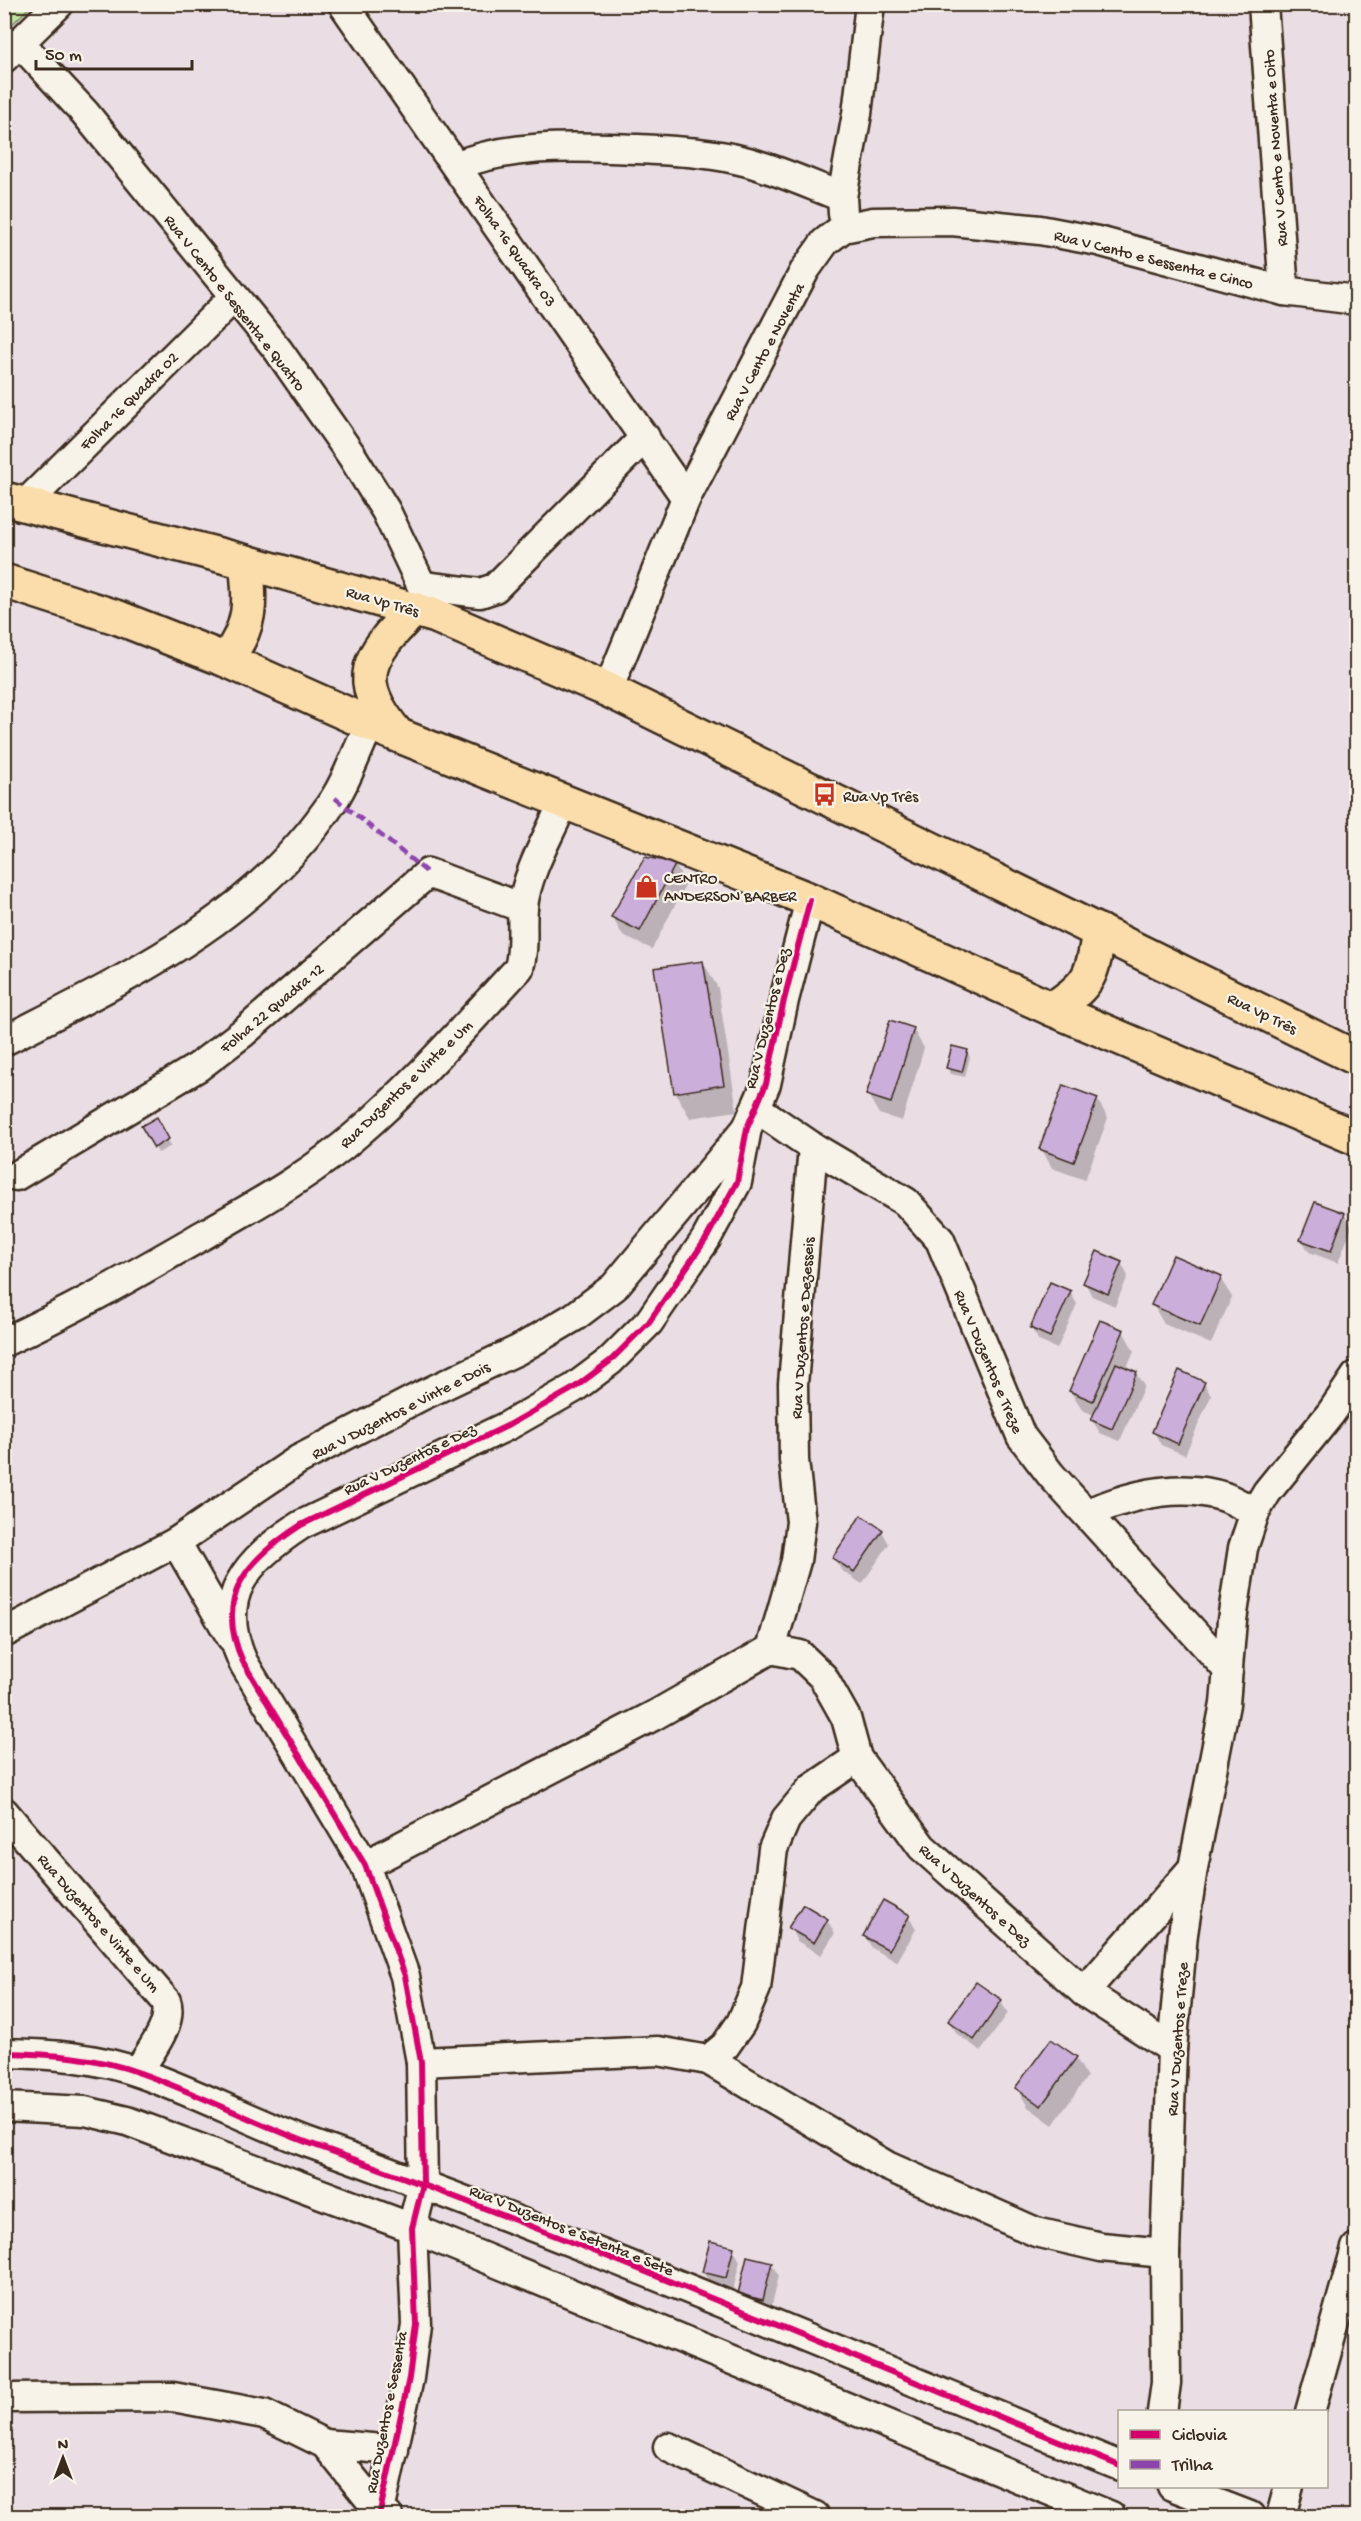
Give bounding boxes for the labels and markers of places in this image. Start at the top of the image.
bus stop icon: Rua Vp Três [812,782,838,808]
place label: Rua Vp Três [843,789,919,808]
place label: CENTRO ANDERSON BARBER [664,871,797,908]
shop icon: CENTRO ANDERSON BARBER [633,873,659,899]

